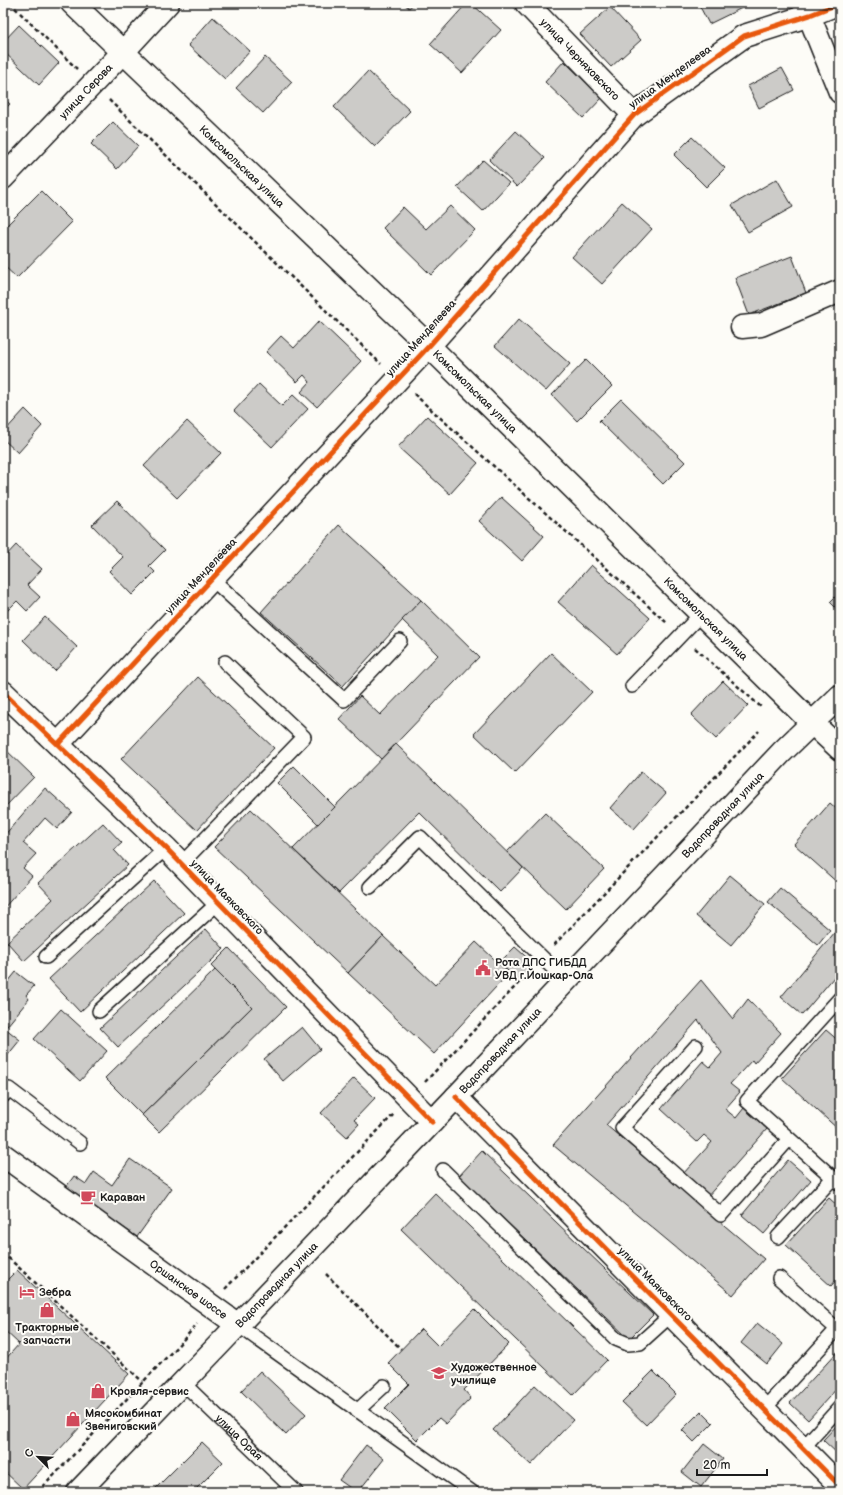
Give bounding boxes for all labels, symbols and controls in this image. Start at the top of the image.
street label: улица Черняховского [538,16,623,103]
street label: улица Менделеева [626,42,714,111]
street label: улица Серова [56,60,115,121]
street label: Комсомольская улица [197,122,288,210]
street label: улица Менделеева [383,297,459,379]
street label: Комсомольская улица [430,347,520,436]
street label: улица Менделеева [163,535,240,616]
street label: Комсомольская улица [661,574,751,663]
street label: Водопроводная улица [679,769,767,860]
street label: улица Маяковского [188,857,266,937]
place label: Рота ДПС ГИБДД УВД г.Йошкар-Ола [495,956,594,982]
public building icon: Рота ДПС ГИБДД УВД г.Йошкар-Ола [474,959,492,977]
street label: Водопроводная улица [456,1004,544,1096]
cafe icon: Караван [79,1188,97,1206]
place label: Караван [100,1191,145,1204]
street label: Водопроводная улица [233,1239,321,1330]
street label: улица Маяковского [615,1244,695,1324]
street label: Оршанское шоссе [147,1257,230,1322]
hotel icon: Зебра [18,1283,36,1301]
place label: Зебра [39,1286,72,1299]
shop icon: Тракторные запчасти [38,1301,56,1319]
place label: Тракторные запчасти [15,1321,79,1347]
place label: Художественное училище [450,1361,537,1387]
school or university icon: Художественное училище [430,1364,448,1382]
shop icon: Кровля-сервис [89,1382,107,1400]
place label: Кровля-сервис [110,1385,189,1398]
place label: Мясокомбинат Звениговский [85,1407,163,1433]
shop icon: Мясокомбинат Звениговский [64,1410,82,1428]
street label: улица Орая [213,1412,265,1463]
north arrow [18,1437,58,1477]
text: С [22,1447,37,1459]
scale bar [697,1451,767,1477]
text: 20 m [703,1458,730,1473]

